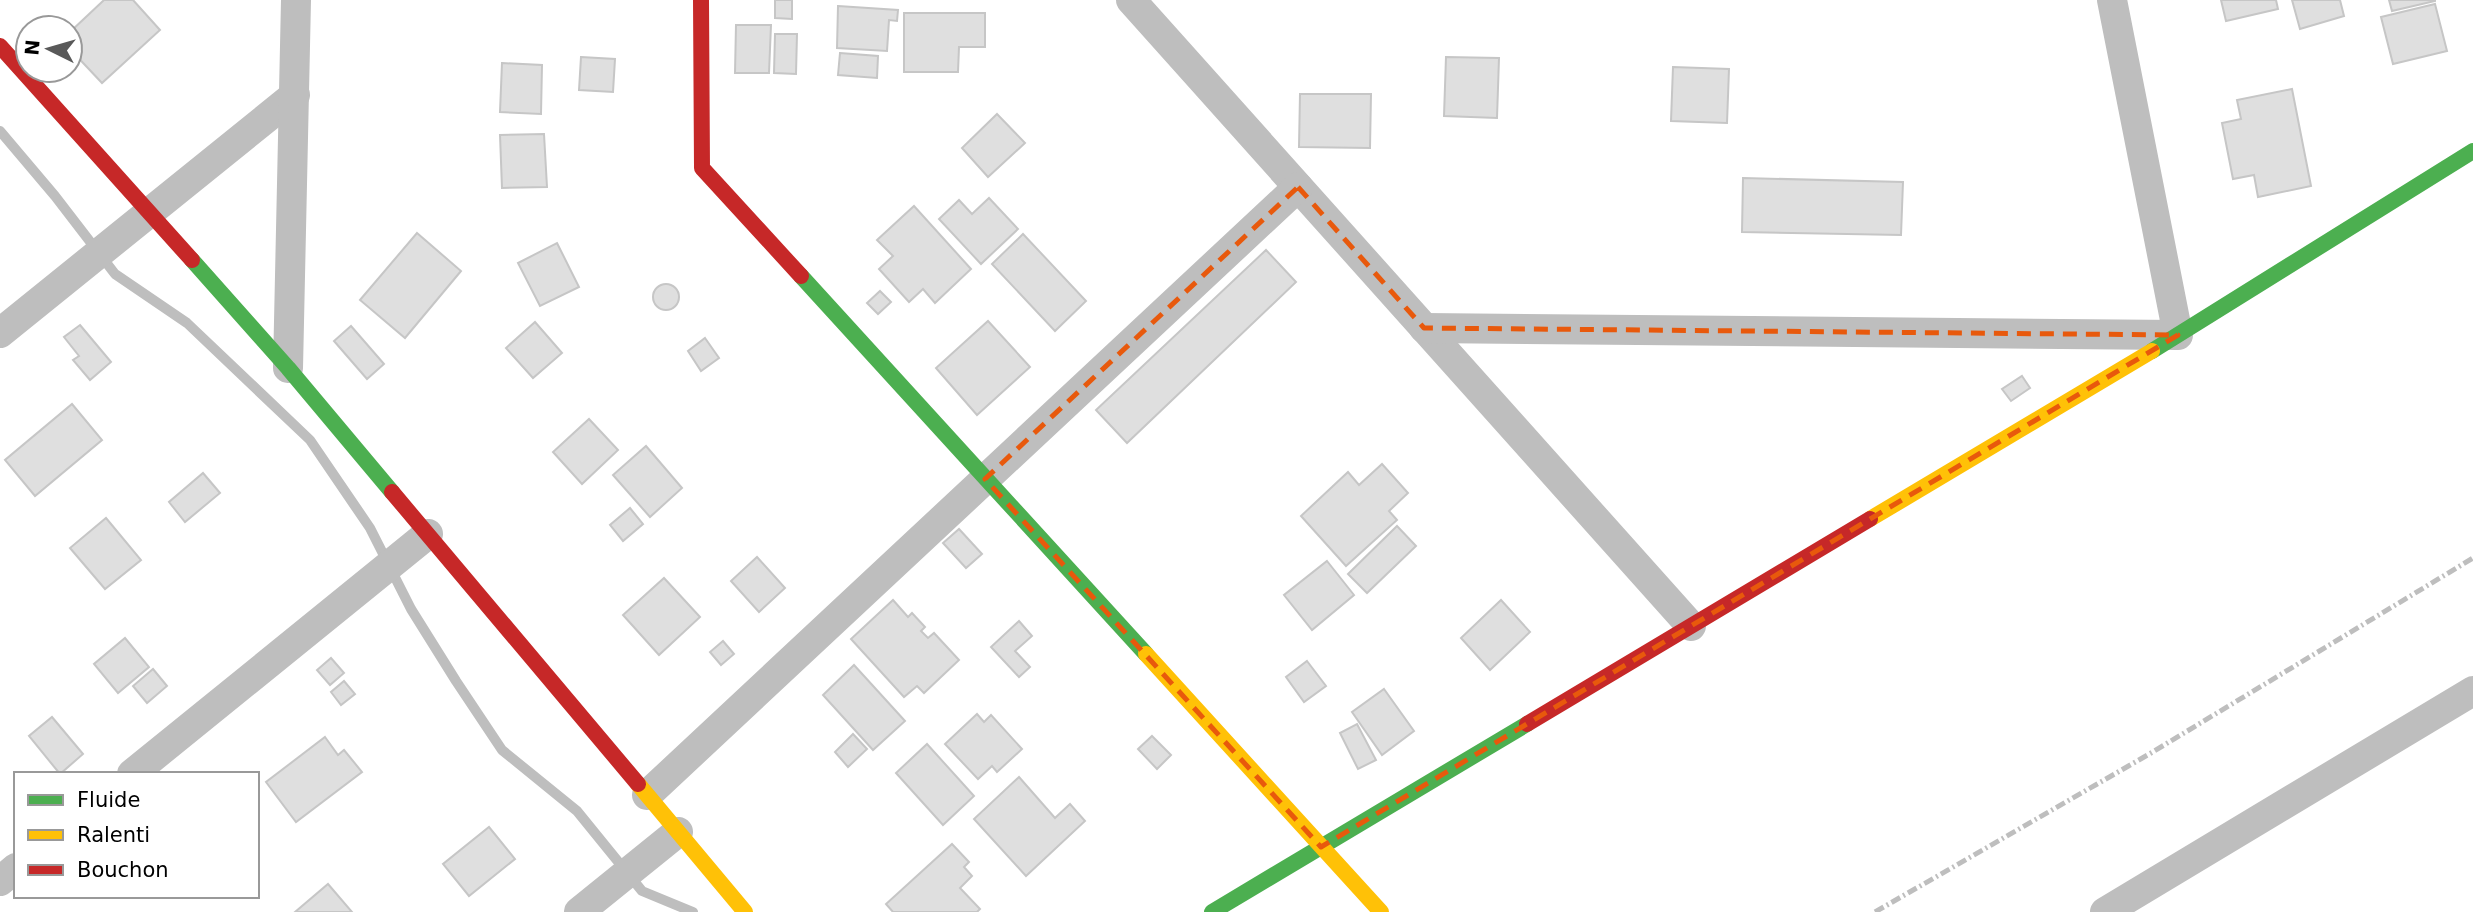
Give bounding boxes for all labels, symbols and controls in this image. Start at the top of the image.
north arrow [14,14,84,84]
text: N [20,39,44,56]
legend [14,772,259,898]
text: Fluide [77,788,140,812]
text: Ralenti [77,823,150,847]
text: Bouchon [77,858,169,882]

